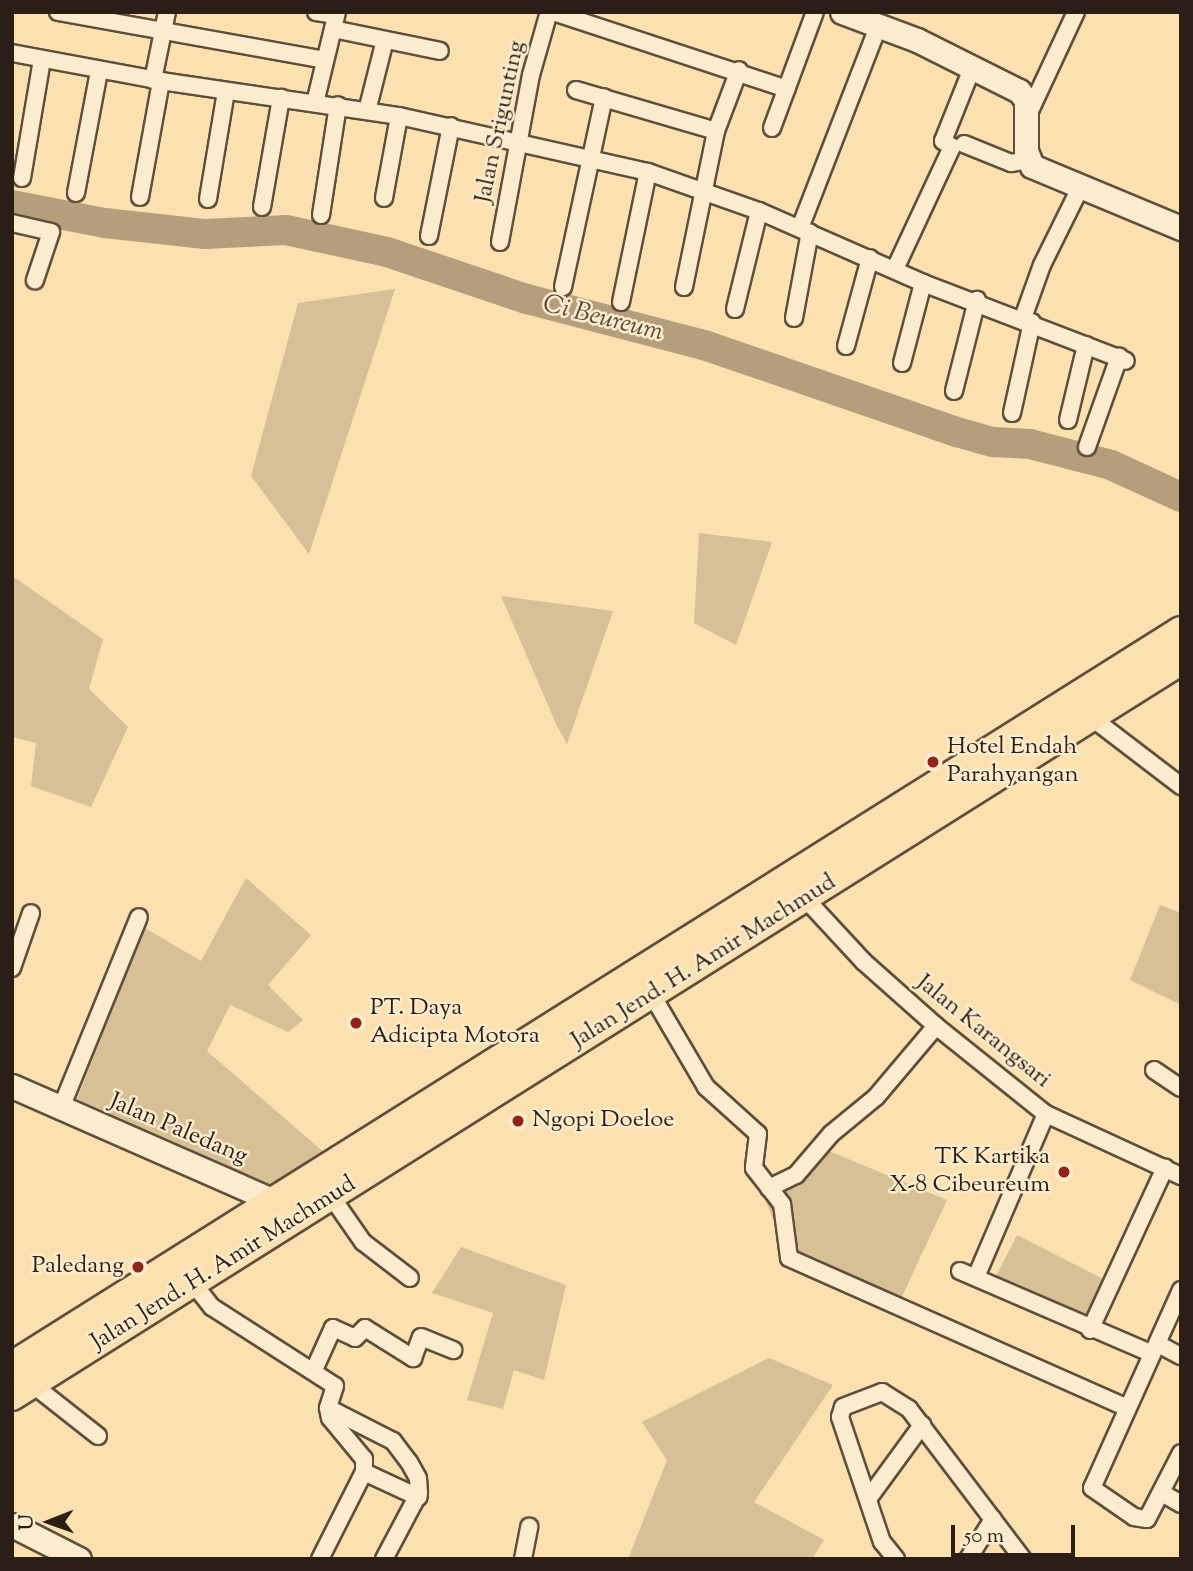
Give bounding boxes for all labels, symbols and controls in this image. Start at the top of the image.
street label: Jalan Srigunting [470,38,532,206]
water label: Ci Beureum [539,289,667,349]
place label: Hotel Endah Parahyangan [947,734,1079,790]
marker: Hotel Endah Parahyangan [925,754,941,770]
street label: Jalan Jend. H. Amir Machmud [566,869,842,1055]
street label: Jalan Karangsari [910,969,1056,1095]
place label: PT. Daya Adicipta Motora [370,995,540,1051]
marker: PT. Daya Adicipta Motora [348,1015,364,1031]
street label: Jalan Paledang [105,1088,251,1172]
place label: Ngopi Doeloe [532,1107,675,1135]
marker: Ngopi Doeloe [510,1113,526,1129]
place label: TK Kartika X-8 Cibeureum [890,1144,1050,1200]
marker: TK Kartika X-8 Cibeureum [1056,1164,1072,1180]
street label: Jalan Jend. H. Amir Machmud [86,1171,362,1357]
place label: Paledang [32,1253,124,1281]
marker: Paledang [130,1259,146,1275]
north arrow [14,1487,84,1557]
scale bar [955,1512,1079,1556]
text: U [14,1514,41,1530]
text: 50 m [964,1522,1004,1552]

